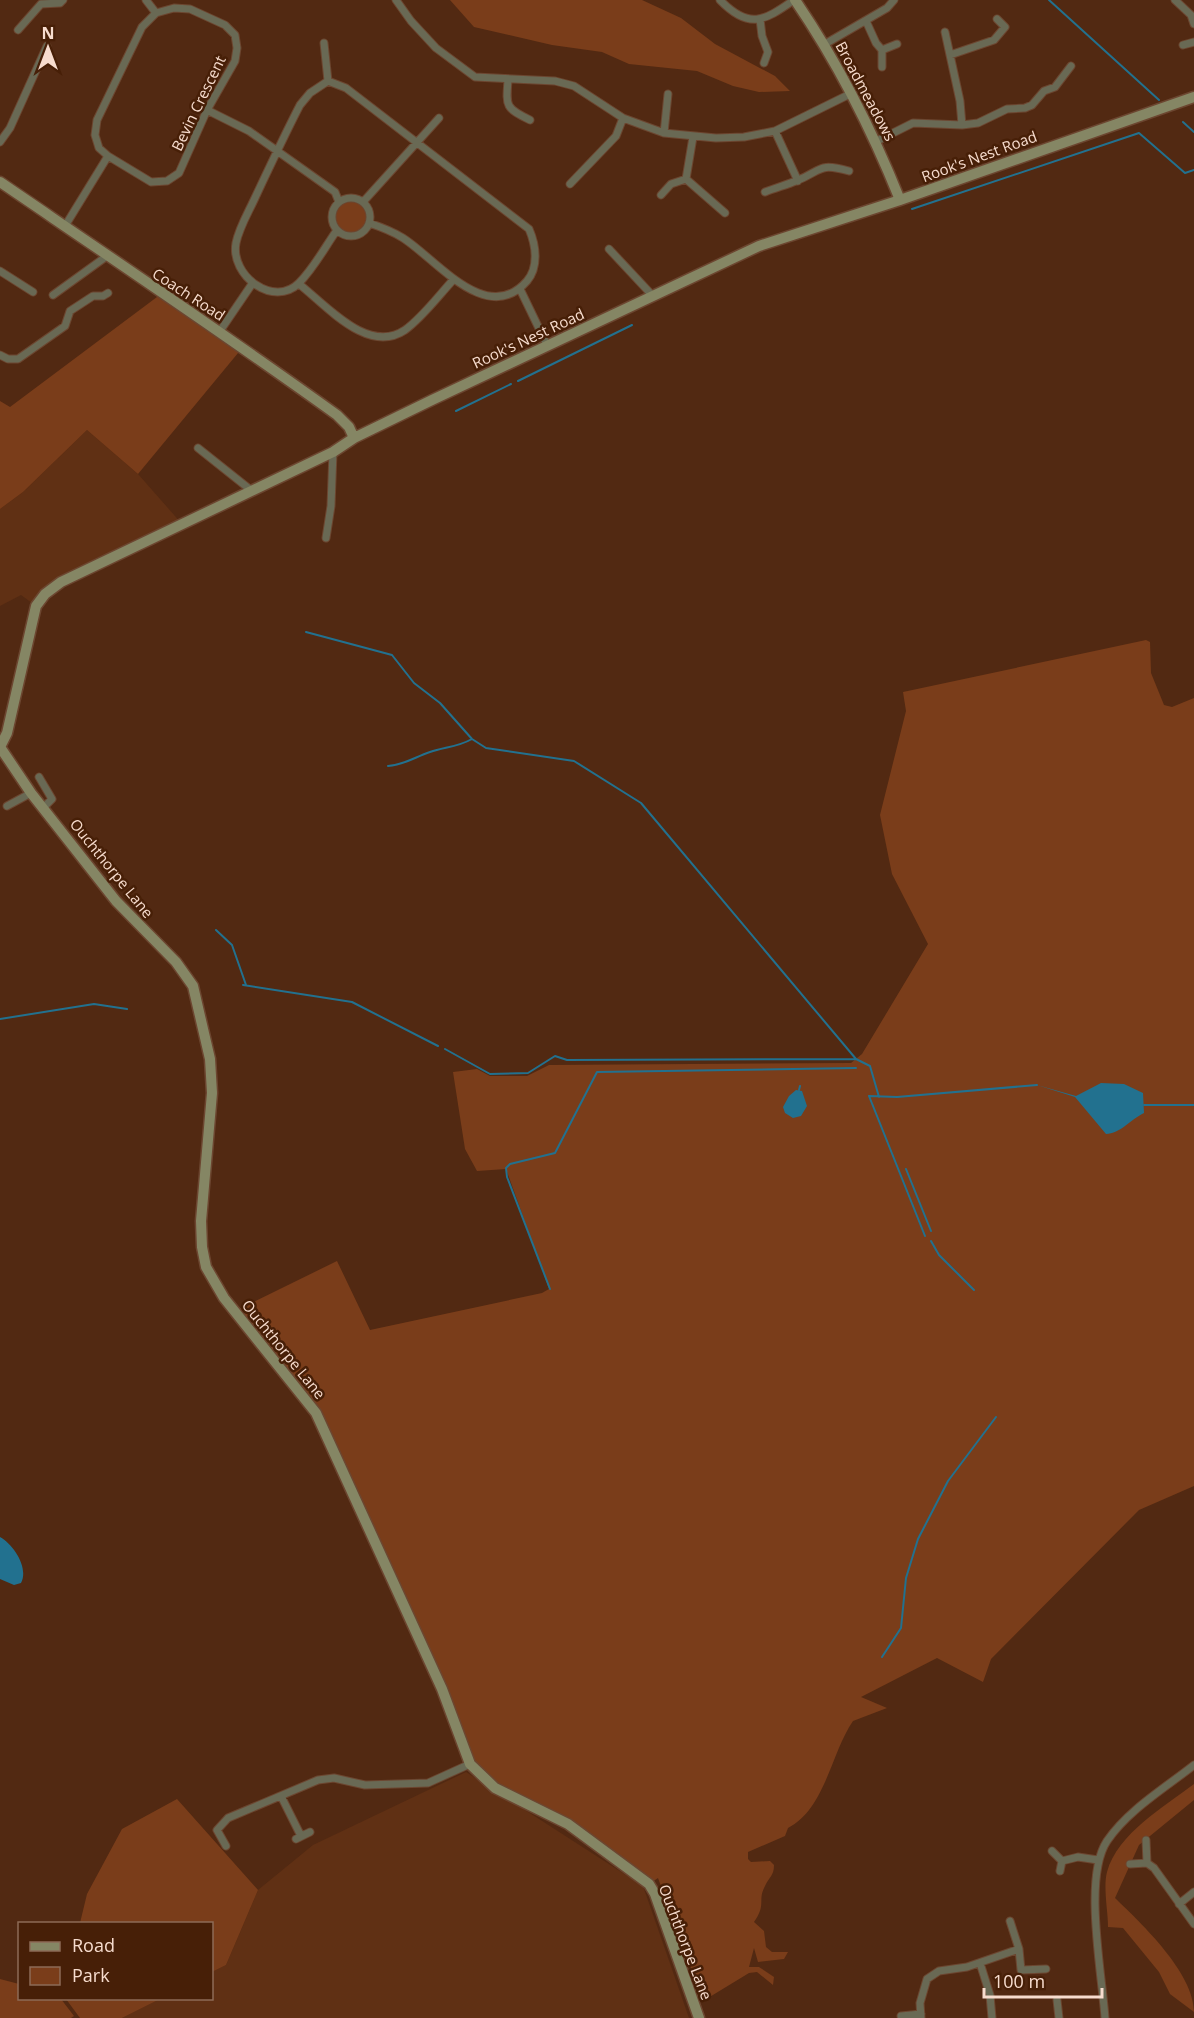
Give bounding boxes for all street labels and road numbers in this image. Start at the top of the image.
street label: Broadmeadows [831,38,901,144]
street label: Bevin Crescent [166,52,230,154]
street label: Rook's Nest Road [919,126,1039,186]
street label: Coach Road [149,263,229,325]
street label: Rook's Nest Road [469,303,587,373]
street label: Ouchthorpe Lane [66,814,158,922]
street label: Ouchthorpe Lane [238,1295,330,1403]
street label: Ouchthorpe Lane [655,1881,717,2003]

